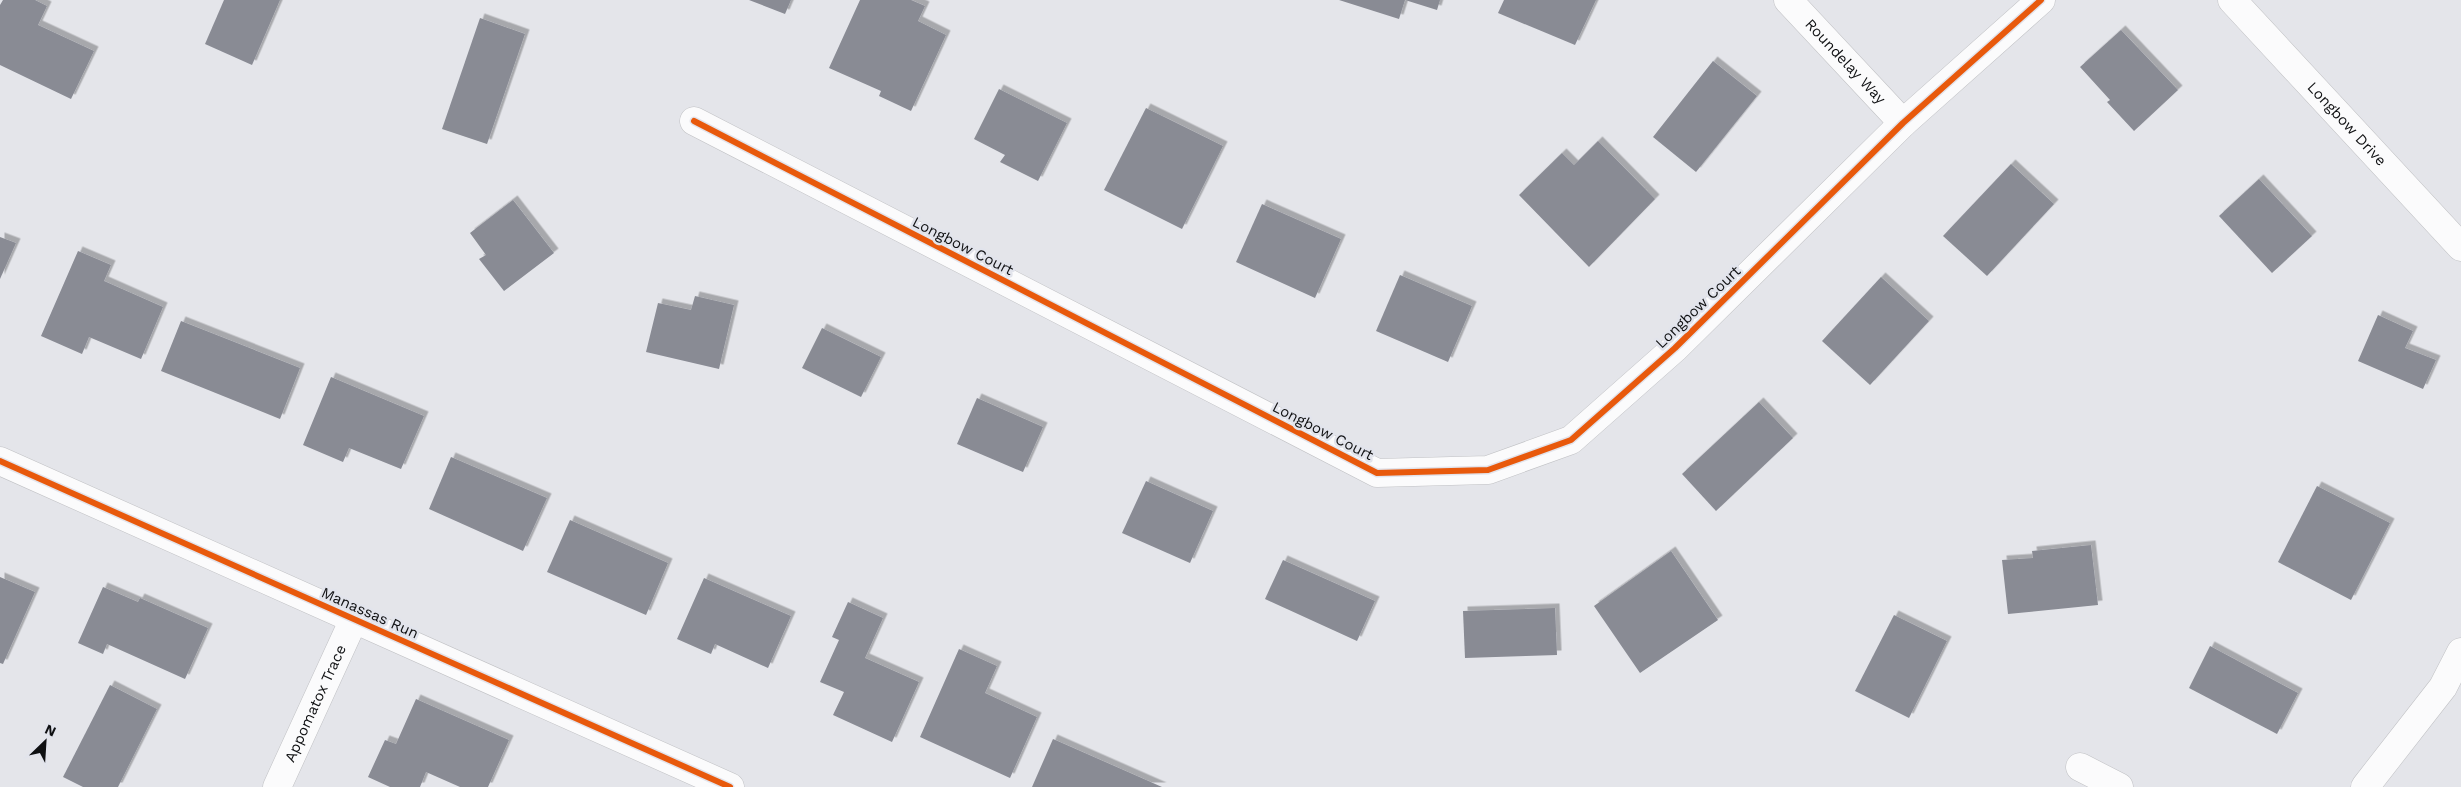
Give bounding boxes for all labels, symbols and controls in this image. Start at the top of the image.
street label: Roundelay Way [1801,15,1890,108]
street label: Longbow Drive [2304,78,2390,170]
street label: Longbow Court [909,213,1017,280]
street label: Longbow Court [1652,261,1745,352]
street label: Longbow Court [1269,398,1377,465]
street label: Manassas Run [319,583,421,643]
street label: Appomatox Trace [281,642,350,765]
north arrow [20,717,70,767]
text: N [42,721,59,740]

